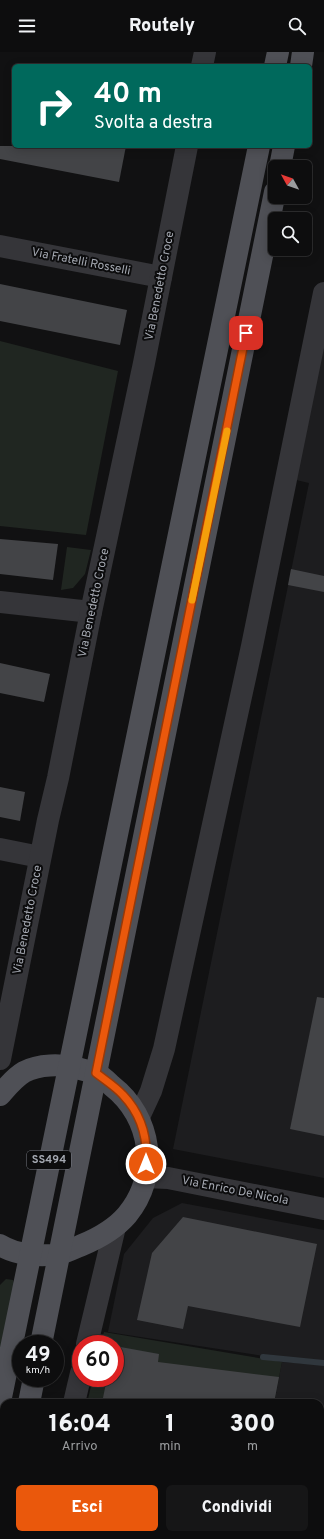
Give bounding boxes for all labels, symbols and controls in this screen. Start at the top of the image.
icon: menu [16,15,38,37]
text: Routely [129,15,195,38]
icon: search [286,15,308,37]
text: 40 m [94,77,162,113]
icon: right [28,80,80,132]
text: Svolta a destra [94,112,212,135]
north arrow [268,160,312,204]
map controls [268,160,312,256]
button: search [268,212,312,256]
street label: Via Benedetto Croce [142,230,178,342]
street label: Via Fratelli Rosselli [30,245,132,279]
pin [229,316,263,350]
icon: arrive [235,322,257,344]
street label: Via Benedetto Croce [75,547,113,659]
street label: Via Benedetto Croce [10,864,46,976]
position arrow [125,1143,167,1185]
road number: SS494 [27,1151,71,1169]
street label: Via Enrico De Nicola [180,1173,290,1209]
speed limit sign: 60 [72,1335,124,1387]
text: 49 [25,1343,51,1369]
text: km/h [26,1364,50,1377]
text: 16:04 [49,1410,111,1440]
text: 1 [165,1410,175,1440]
text: 300 [229,1410,275,1440]
text: Arrivo [62,1439,98,1455]
text: min [159,1439,181,1455]
text: m [247,1439,258,1455]
button: Esci [16,1485,158,1531]
button: Condividi [166,1485,308,1531]

